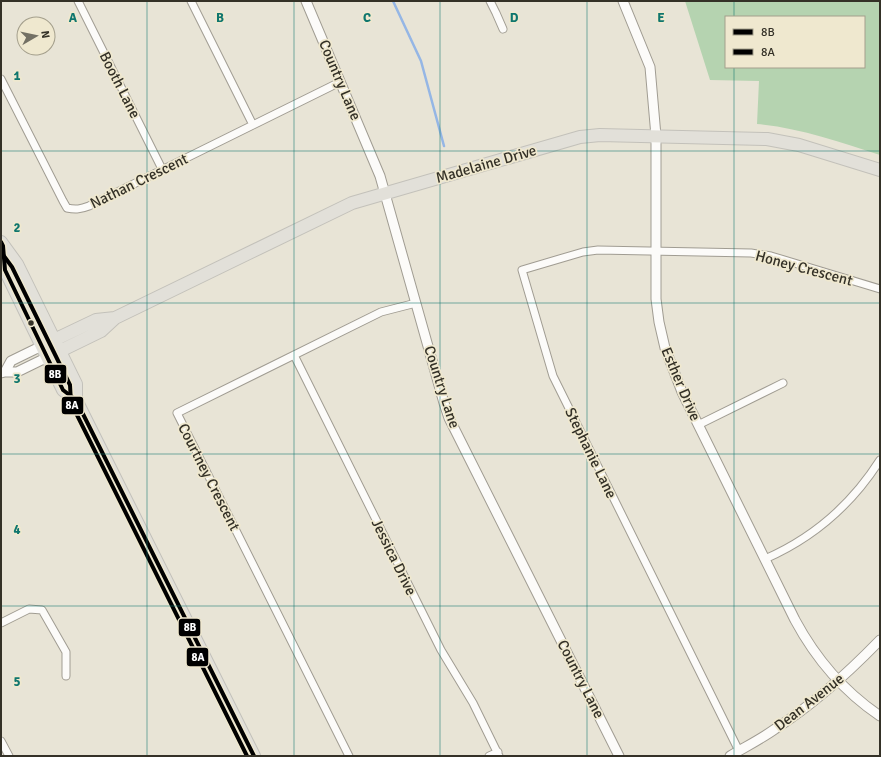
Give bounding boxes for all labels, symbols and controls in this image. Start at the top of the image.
text: A [69,10,78,26]
text: B [216,10,224,26]
text: C [363,10,371,26]
text: D [510,10,519,26]
text: E [657,10,665,26]
north arrow [16,16,56,56]
legend [725,16,865,68]
text: 8B [761,25,775,40]
text: N [38,30,52,39]
street label: Country Lane [315,37,365,123]
text: 8A [761,45,775,60]
street label: Booth Lane [96,49,144,121]
text: 1 [13,68,21,84]
street label: Madelaine Drive [434,141,538,187]
street label: Nathan Crescent [87,150,191,212]
text: 2 [13,220,21,236]
street label: Honey Crescent [753,246,855,290]
unlabelled marker [26,318,36,328]
street label: Country Lane [420,344,464,430]
street label: Esther Drive [657,344,705,424]
line badge: 8B [44,364,67,384]
text: 8B [49,368,62,381]
text: 3 [13,371,21,387]
line badge: 8A [61,396,84,415]
text: 8A [66,399,78,412]
street label: Stephanie Lane [561,405,621,501]
street label: Courtney Crescent [174,420,244,534]
street label: Jessica Drive [368,516,420,598]
text: 4 [13,522,21,538]
line badge: 8B [178,618,201,637]
text: 8B [184,621,197,634]
street label: Country Lane [554,637,608,721]
line badge: 8A [186,647,209,667]
text: 8A [192,651,204,664]
street label: Dean Avenue [771,669,847,735]
text: 5 [13,674,21,690]

